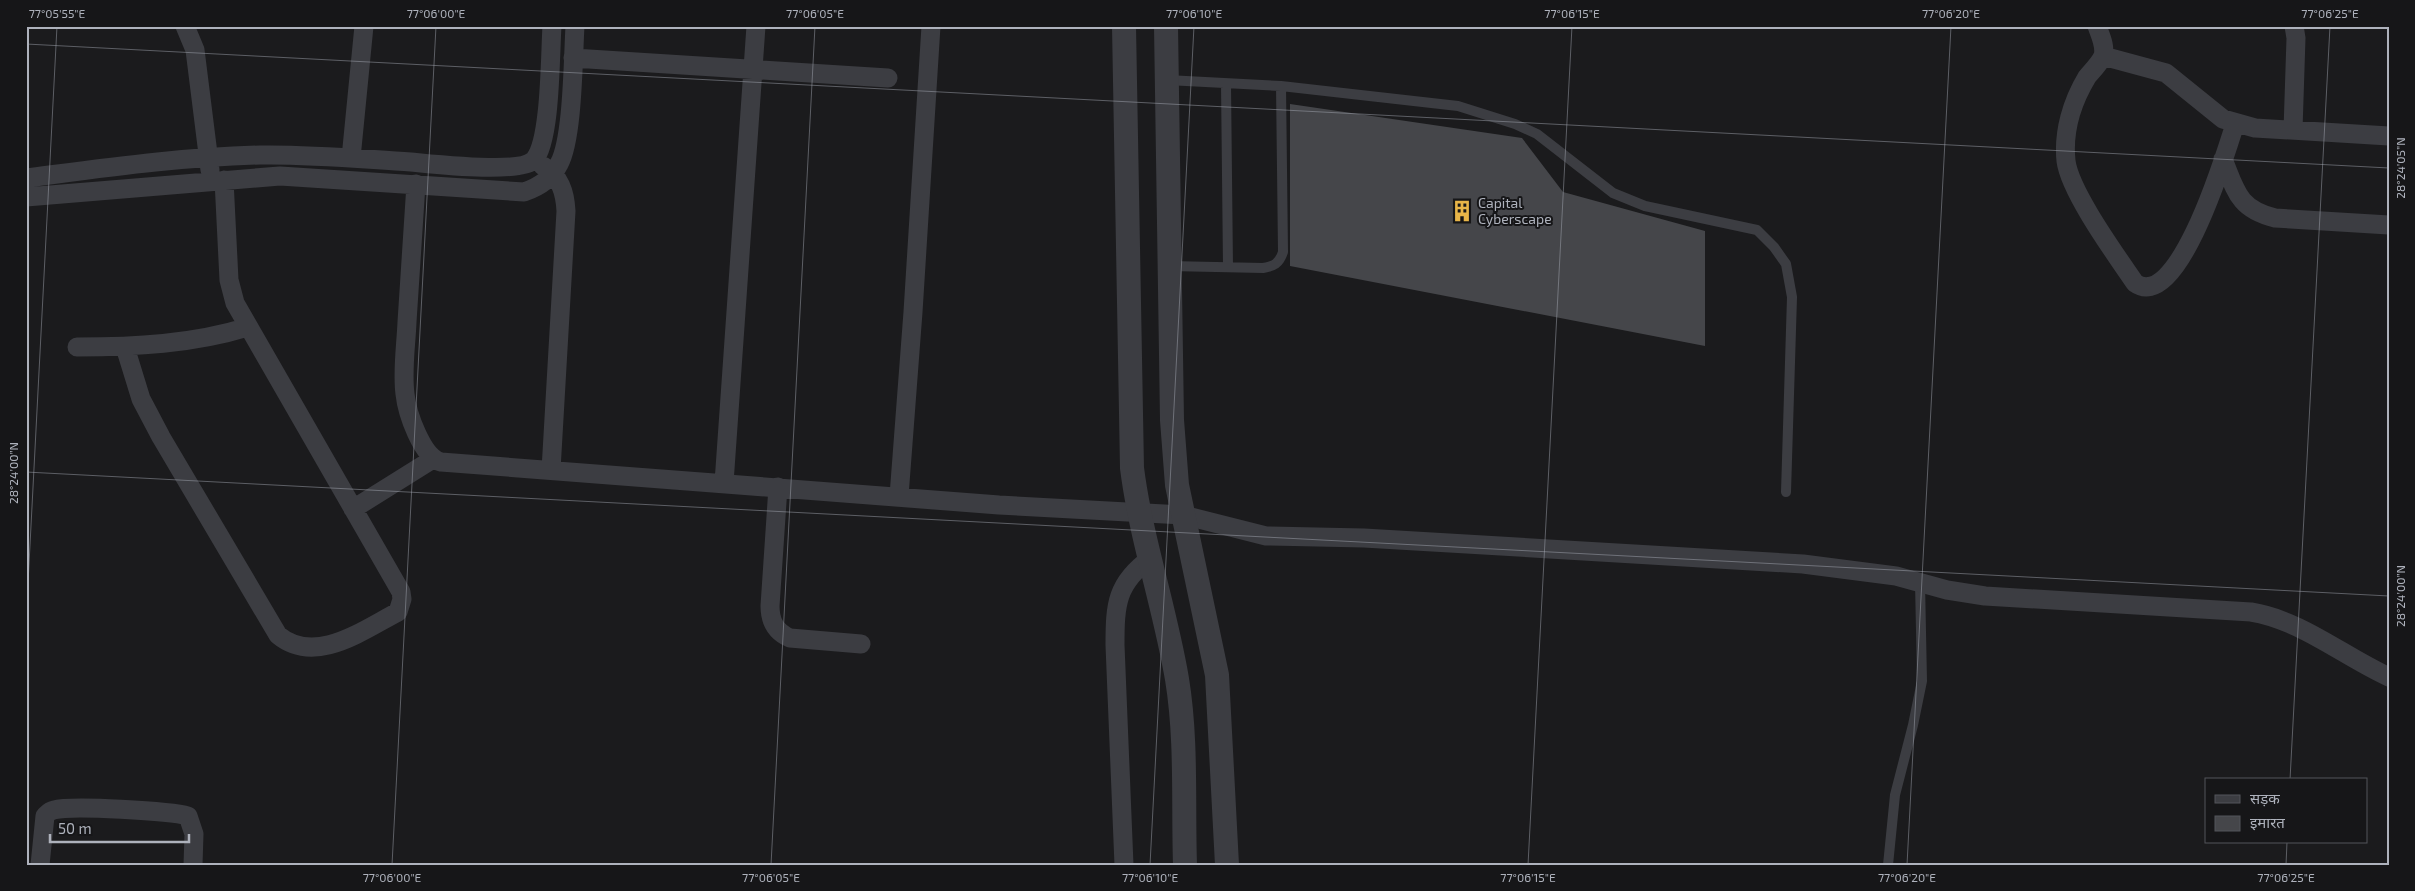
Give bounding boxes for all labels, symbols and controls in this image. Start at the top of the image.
text: 77°05'55"E [29,6,86,20]
text: 77°06'00"E [407,6,466,20]
text: 77°06'05"E [786,6,844,20]
text: 77°06'10"E [1166,6,1222,20]
text: 77°06'15"E [1544,6,1600,20]
text: 77°06'20"E [1922,6,1980,20]
text: 77°06'25"E [2301,6,2359,20]
text: 28°24'05"N [2393,137,2407,199]
place label: Capital Cyberscape [1478,194,1552,227]
building icon: Capital Cyberscape [1449,198,1475,224]
text: 28°24'00"N [6,442,20,504]
text: 28°24'00"N [2393,565,2407,627]
legend [2205,778,2368,844]
text: सड़क [2250,789,2280,807]
scale bar [50,811,189,843]
text: इमारत [2250,813,2285,831]
text: 50 m [58,819,92,837]
text: 77°06'00"E [363,870,422,884]
text: 77°06'05"E [742,870,800,884]
text: 77°06'10"E [1122,870,1178,884]
text: 77°06'15"E [1500,870,1556,884]
text: 77°06'20"E [1878,870,1936,884]
text: 77°06'25"E [2257,870,2315,884]

